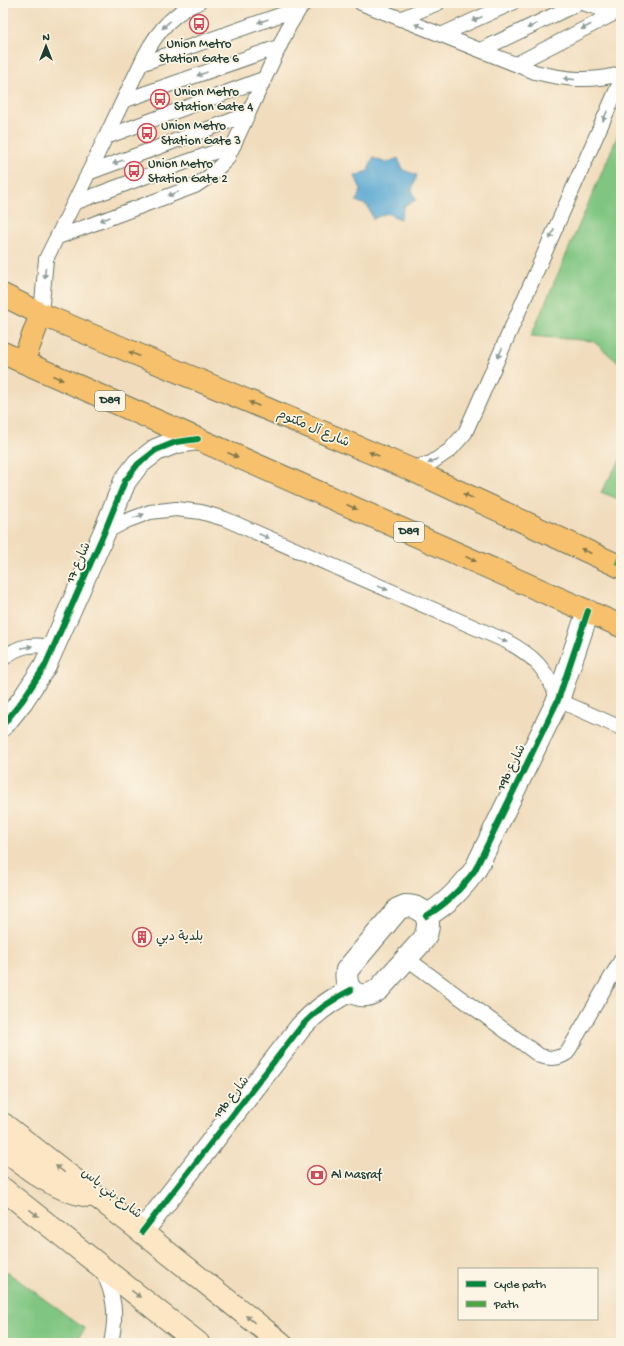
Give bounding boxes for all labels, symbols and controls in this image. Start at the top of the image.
bus stop icon: Union Metro Station Gate 6 [188,13,210,35]
one-way arrow [471,16,482,22]
one-way arrow [256,18,268,24]
one-way arrow [161,20,171,30]
one-way arrow [414,23,426,29]
one-way arrow [526,23,537,29]
one-way arrow [580,24,592,31]
north arrow [26,26,66,66]
text: N [42,32,50,44]
place label: Union Metro Station Gate 6 [159,37,239,67]
one-way arrow [196,71,208,77]
one-way arrow [563,75,575,82]
place label: Union Metro Station Gate 4 [174,85,253,115]
bus stop icon: Union Metro Station Gate 4 [149,88,171,110]
one-way arrow [602,110,608,121]
place label: Union Metro Station Gate 3 [161,119,241,149]
bus stop icon: Union Metro Station Gate 3 [136,122,158,144]
place label: Union Metro Station Gate 2 [148,157,228,187]
one-way arrow [111,160,123,166]
bus stop icon: Union Metro Station Gate 2 [123,160,145,182]
one-way arrow [167,191,179,197]
one-way arrow [99,217,111,223]
one-way arrow [549,229,555,241]
one-way arrow [41,267,48,279]
one-way arrow [497,348,503,359]
one-way arrow [128,350,140,356]
one-way arrow [53,375,64,381]
road number: D89 [95,391,125,411]
one-way arrow [249,401,260,407]
street label: شارع آل مكتوم [274,406,352,452]
one-way arrow [368,451,380,457]
one-way arrow [228,452,240,458]
one-way arrow [427,458,439,464]
one-way arrow [462,493,473,499]
one-way arrow [347,504,358,510]
one-way arrow [134,513,146,519]
road number: D89 [394,522,424,542]
one-way arrow [258,533,269,539]
street label: شارع 17 [63,540,95,587]
one-way arrow [580,548,591,554]
one-way arrow [466,557,478,563]
one-way arrow [377,585,389,591]
one-way arrow [496,636,508,643]
one-way arrow [21,643,33,649]
street label: 19b شارع [494,742,530,795]
building icon: بلدية دبي [131,926,153,948]
place label: بلدية دبي [156,930,203,947]
street label: 19b شارع [210,1074,253,1123]
one-way arrow [55,1164,66,1173]
bank icon: Al Masraf [306,1164,328,1186]
street label: شارع بني ياس [76,1166,144,1224]
place label: Al Masraf [331,1168,382,1183]
one-way arrow [28,1209,39,1218]
legend [458,1268,598,1320]
text: Cycle path [494,1279,547,1293]
one-way arrow [130,1289,141,1298]
text: Path [493,1299,519,1313]
one-way arrow [245,1314,256,1323]

